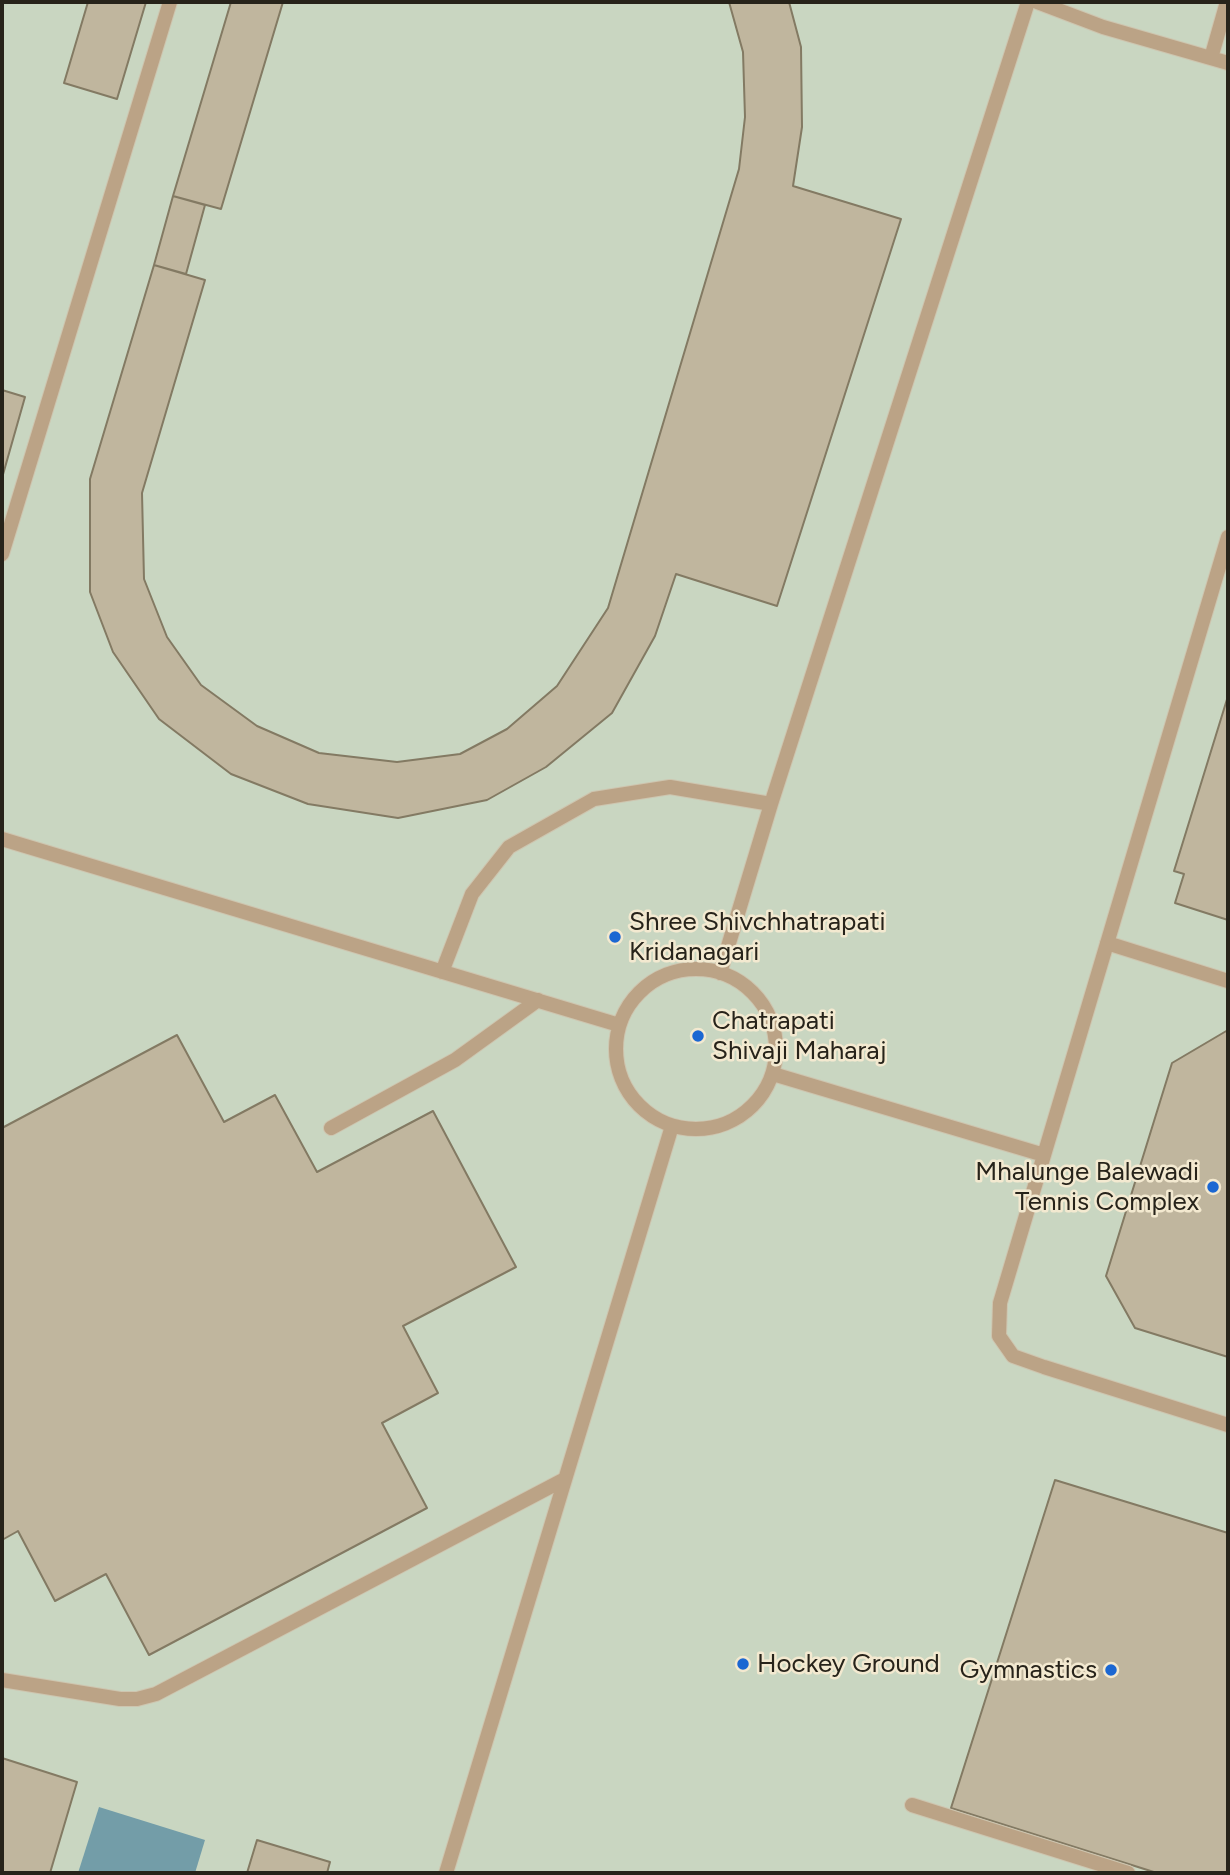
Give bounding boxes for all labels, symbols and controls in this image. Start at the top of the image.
place label: Shree Shivchhatrapati Kridanagari [629,906,885,968]
marker: Shree Shivchhatrapati Kridanagari [607,929,623,945]
place label: Chatrapati Shivaji Maharaj [712,1005,886,1066]
marker: Chatrapati Shivaji Maharaj [690,1028,706,1044]
place label: Mhalunge Balewadi Tennis Complex [975,1156,1199,1218]
marker: Mhalunge Balewadi Tennis Complex [1205,1179,1221,1195]
place label: Hockey Ground [757,1648,940,1680]
place label: Gymnastics [960,1654,1097,1686]
marker: Hockey Ground [735,1656,751,1672]
marker: Gymnastics [1103,1662,1119,1678]

